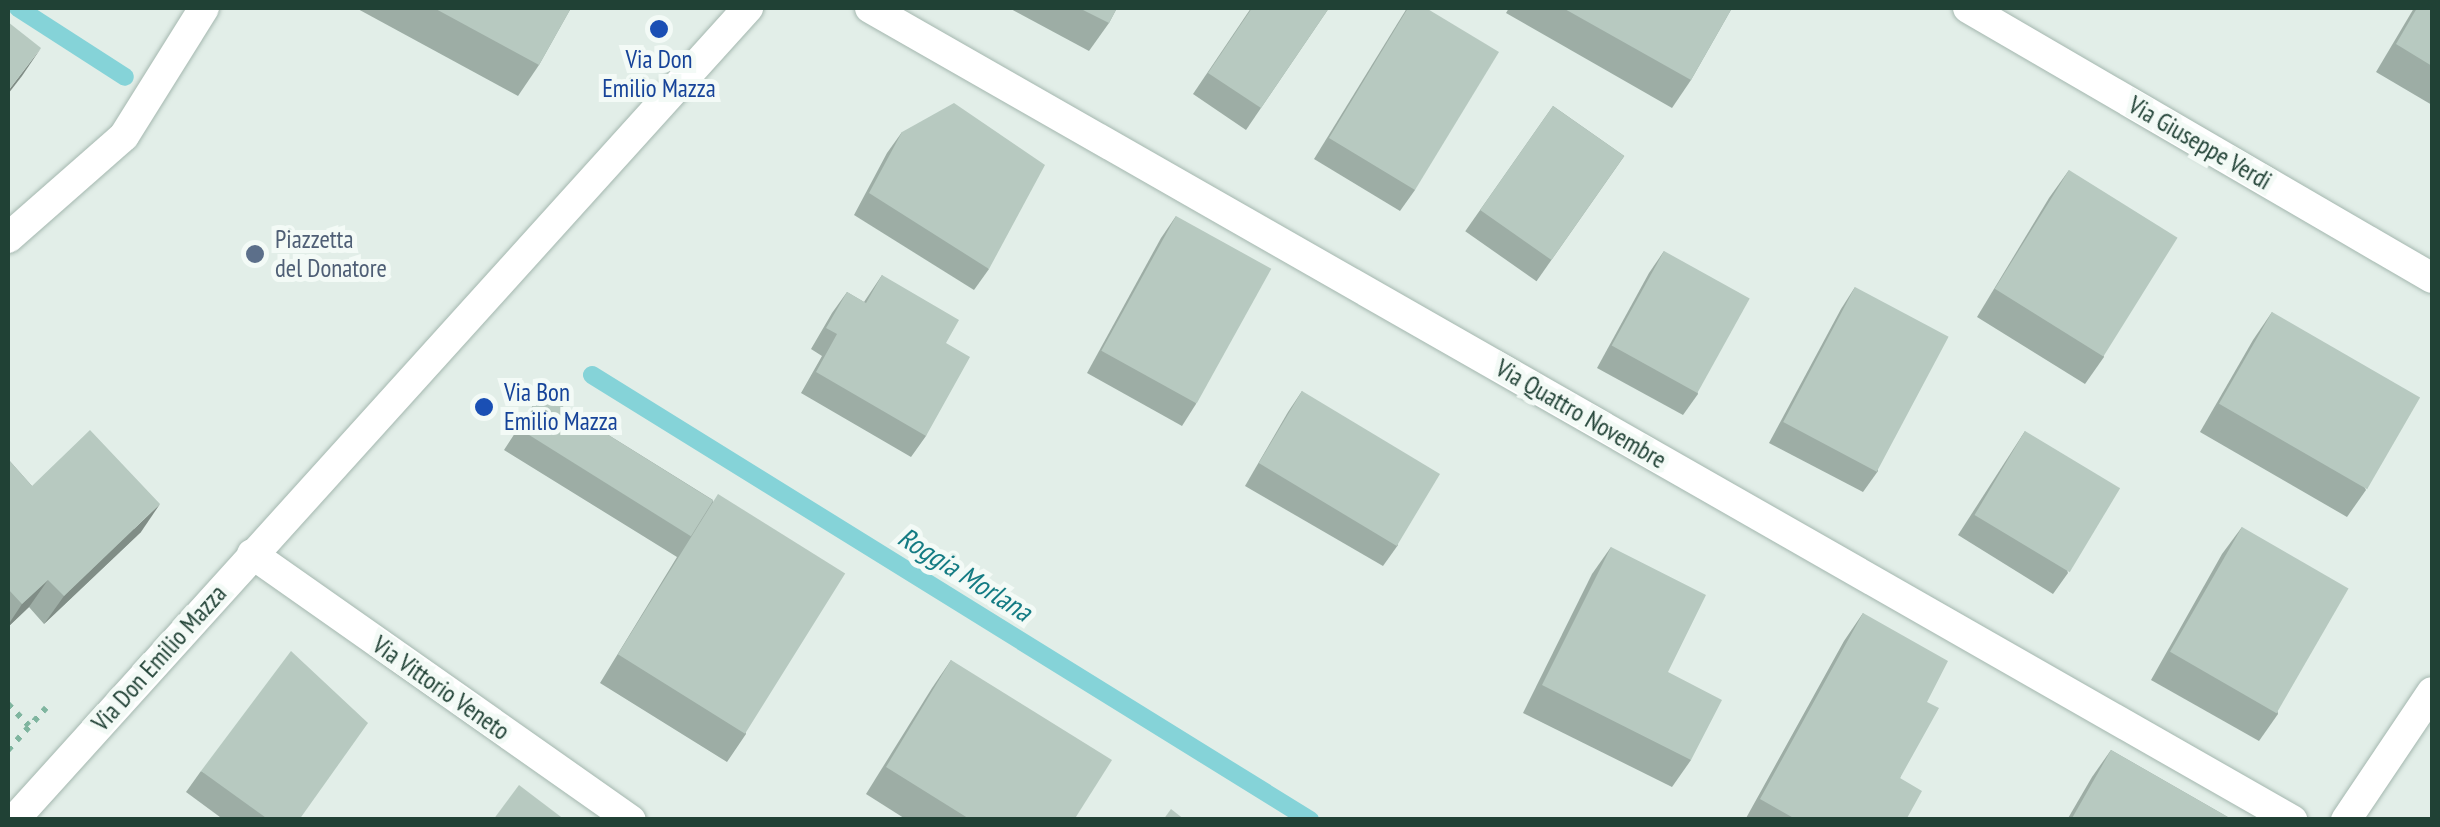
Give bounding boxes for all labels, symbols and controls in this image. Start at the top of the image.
marker: Via Don Emilio Mazza [648,18,670,40]
place label: Via Don Emilio Mazza [602,45,716,104]
street label: Via Giuseppe Verdi [2123,90,2277,196]
place label: Piazzetta del Donatore [275,225,387,284]
marker: Piazzetta del Donatore [244,243,266,265]
street label: Via Quattro Novembre [1490,353,1672,475]
place label: Via Bon Emilio Mazza [504,378,618,437]
marker: Via Bon Emilio Mazza [473,396,495,418]
water label: Roggia Morlana [892,520,1038,628]
street label: Via Don Emilio Mazza [86,579,232,737]
street label: Via Vittorio Veneto [366,629,516,747]

